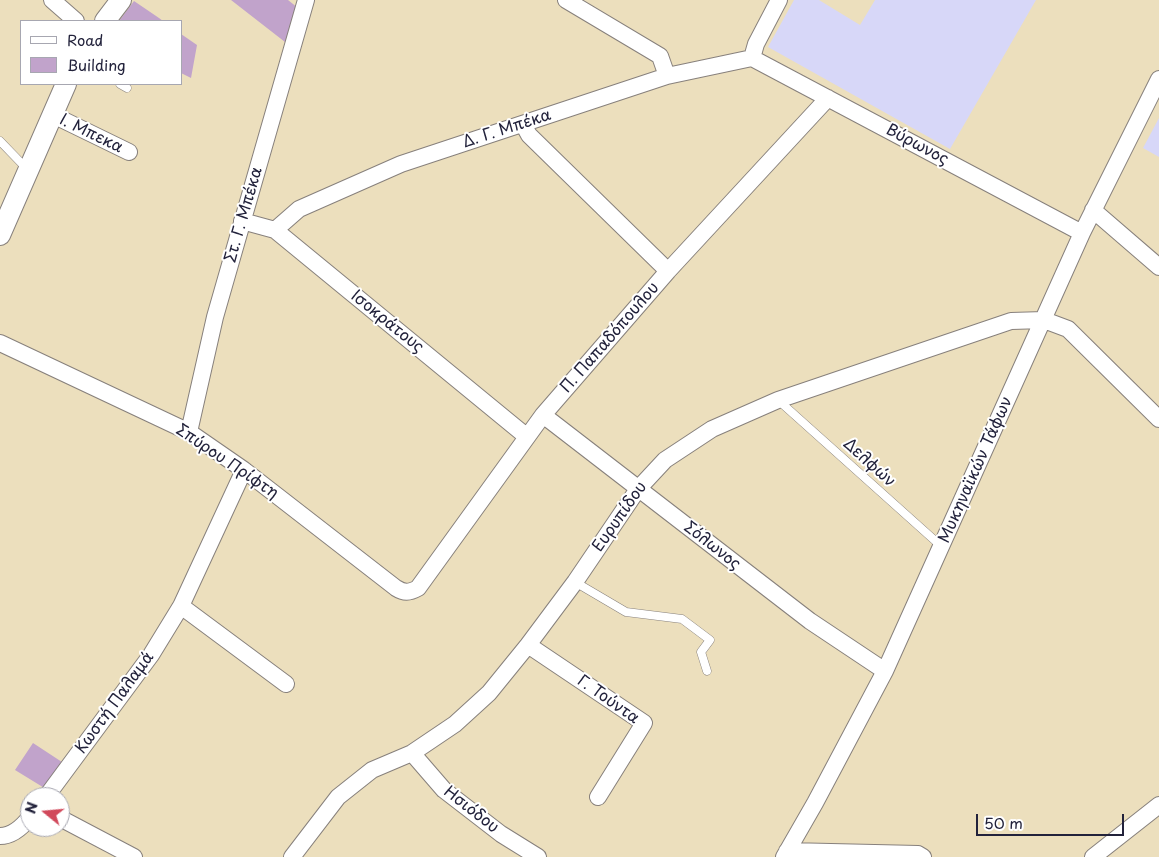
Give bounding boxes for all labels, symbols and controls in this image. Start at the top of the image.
legend [20,20,182,85]
text: Road [67,28,103,51]
text: Building [67,53,126,76]
street label: Δ. Γ. Μπέκα [460,106,554,152]
street label: Ι. Μπεκα [56,110,126,158]
street label: Βύρωνος [883,121,951,169]
street label: Στ. Γ. Μπέκα [221,165,267,265]
street label: Π. Παπαδόπουλου [557,279,663,397]
street label: Ισοκράτους [347,287,427,357]
street label: Μυκηναϊκών Τάφων [935,394,1017,546]
street label: Σπύρου Πρίφτη [172,421,282,503]
street label: Δελφών [839,435,899,491]
street label: Ευρυπίδου [589,478,651,556]
street label: Σόλωνος [680,518,744,574]
street label: Κωστή Παλαμά [72,648,158,758]
street label: Γ. Τούντα [573,672,643,728]
street label: Ησιόδου [440,783,502,837]
north arrow [20,787,70,837]
text: N [19,799,43,816]
scale bar [979,804,1126,836]
text: 50 m [984,811,1023,834]

